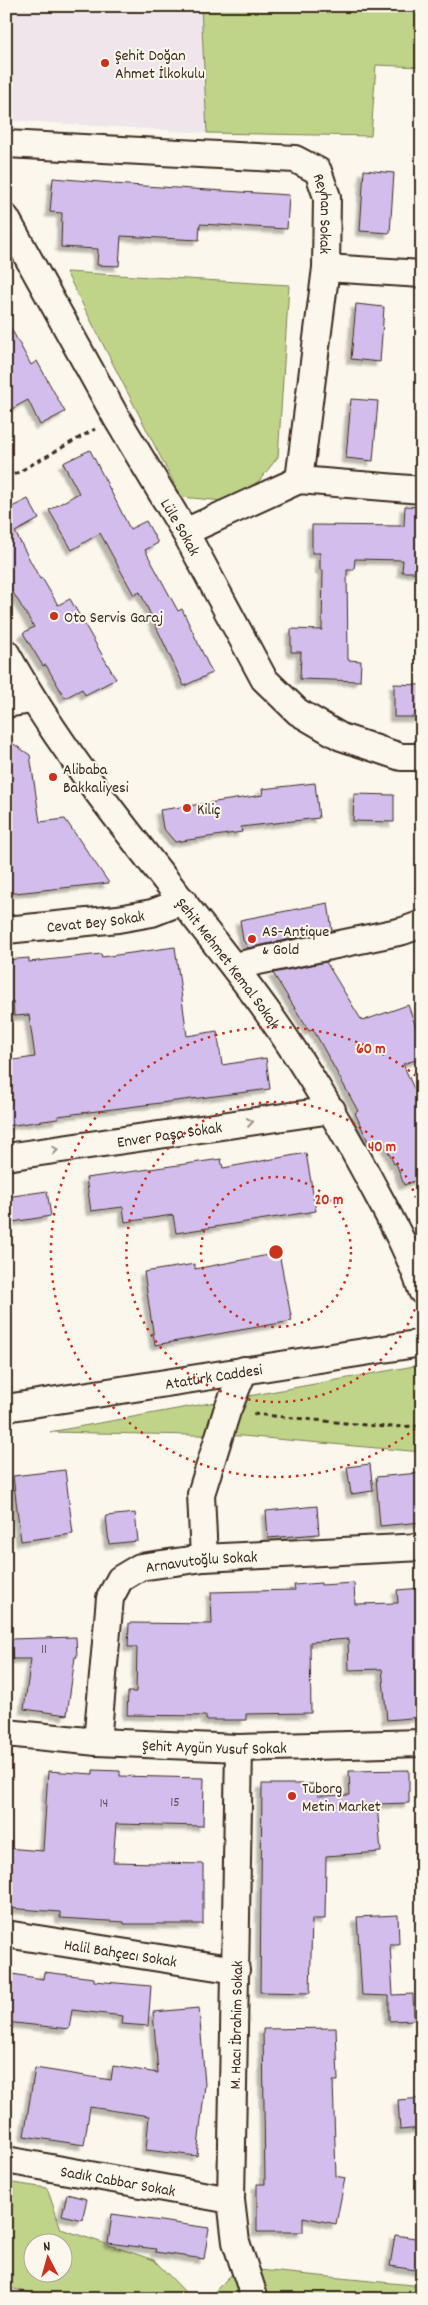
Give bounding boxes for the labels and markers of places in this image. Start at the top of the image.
place label: Şehit Doğan Ahmet İlkokulu [115,45,205,86]
marker: Şehit Doğan Ahmet İlkokulu [99,57,111,69]
place label: Oto Servis Garaj [64,607,163,630]
marker: Oto Servis Garaj [48,610,60,622]
place label: Alibaba Bakkaliyesi [63,759,129,800]
marker: Alibaba Bakkaliyesi [47,771,59,783]
place label: Kiliç [197,799,221,822]
marker: Kiliç [181,802,193,814]
place label: AS-Antique & Gold [262,921,329,962]
marker: AS-Antique & Gold [246,933,258,945]
centre of rings [267,1243,285,1261]
place label: Tuborg Metin Market [302,1778,381,1819]
marker: Tuborg Metin Market [286,1790,298,1802]

